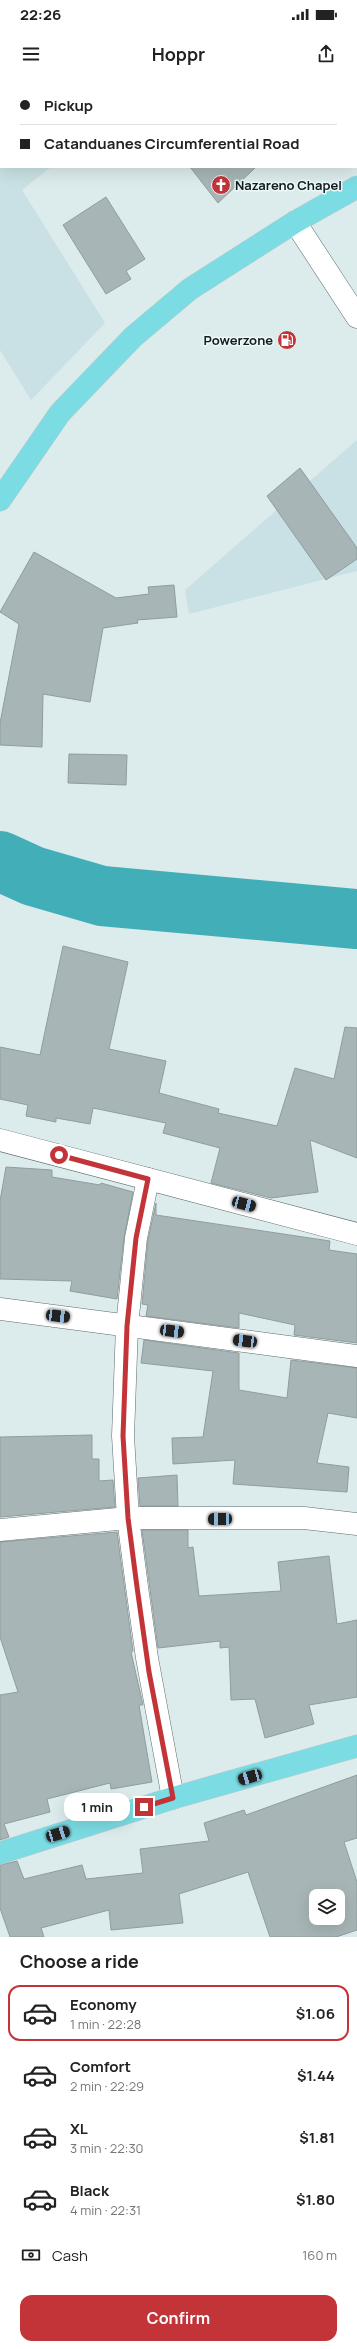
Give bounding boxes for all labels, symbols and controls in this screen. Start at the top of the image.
text: 22:26 [20,4,61,25]
text: Hoppr [152,42,205,66]
icon: menu [20,43,42,65]
icon: share [315,43,337,65]
text: Pickup [44,95,93,116]
text: Catanduanes Circumferential Road [44,133,299,154]
church icon: Nazareno Chapel [210,174,232,196]
place label: Nazareno Chapel [235,176,342,194]
fuel station icon: Powerzone [276,329,298,351]
place label: Powerzone [204,331,273,349]
route start [50,1146,68,1164]
car [231,1195,257,1213]
car [45,1309,71,1323]
car [159,1324,185,1338]
car [232,1334,258,1348]
car [208,1513,232,1525]
car [237,1768,263,1786]
callout: 1 min [64,1793,130,1821]
text: 1 min [81,1798,113,1816]
route end [135,1798,153,1816]
car [45,1825,71,1843]
map controls [309,1889,345,1925]
button: layers [309,1889,345,1925]
text: Choose a ride [20,1949,139,1973]
text: Economy [70,1994,137,2015]
icon: car [22,1995,58,2031]
text: $1.06 [296,2003,335,2024]
text: 1 min · 22:28 [70,2015,141,2033]
text: Comfort [70,2056,131,2077]
icon: car [22,2057,58,2093]
text: $1.44 [297,2065,335,2086]
text: 2 min · 22:29 [70,2077,144,2095]
text: XL [70,2118,88,2139]
icon: car [22,2119,58,2155]
text: $1.81 [299,2127,335,2148]
text: 3 min · 22:30 [70,2139,144,2157]
text: Black [70,2180,109,2201]
icon: car [22,2181,58,2217]
text: $1.80 [296,2189,335,2210]
text: 4 min · 22:31 [70,2201,141,2219]
icon: cash [20,2244,42,2266]
text: Cash [52,2245,88,2266]
text: 160 m [302,2246,337,2264]
button: Confirm [20,2295,337,2341]

